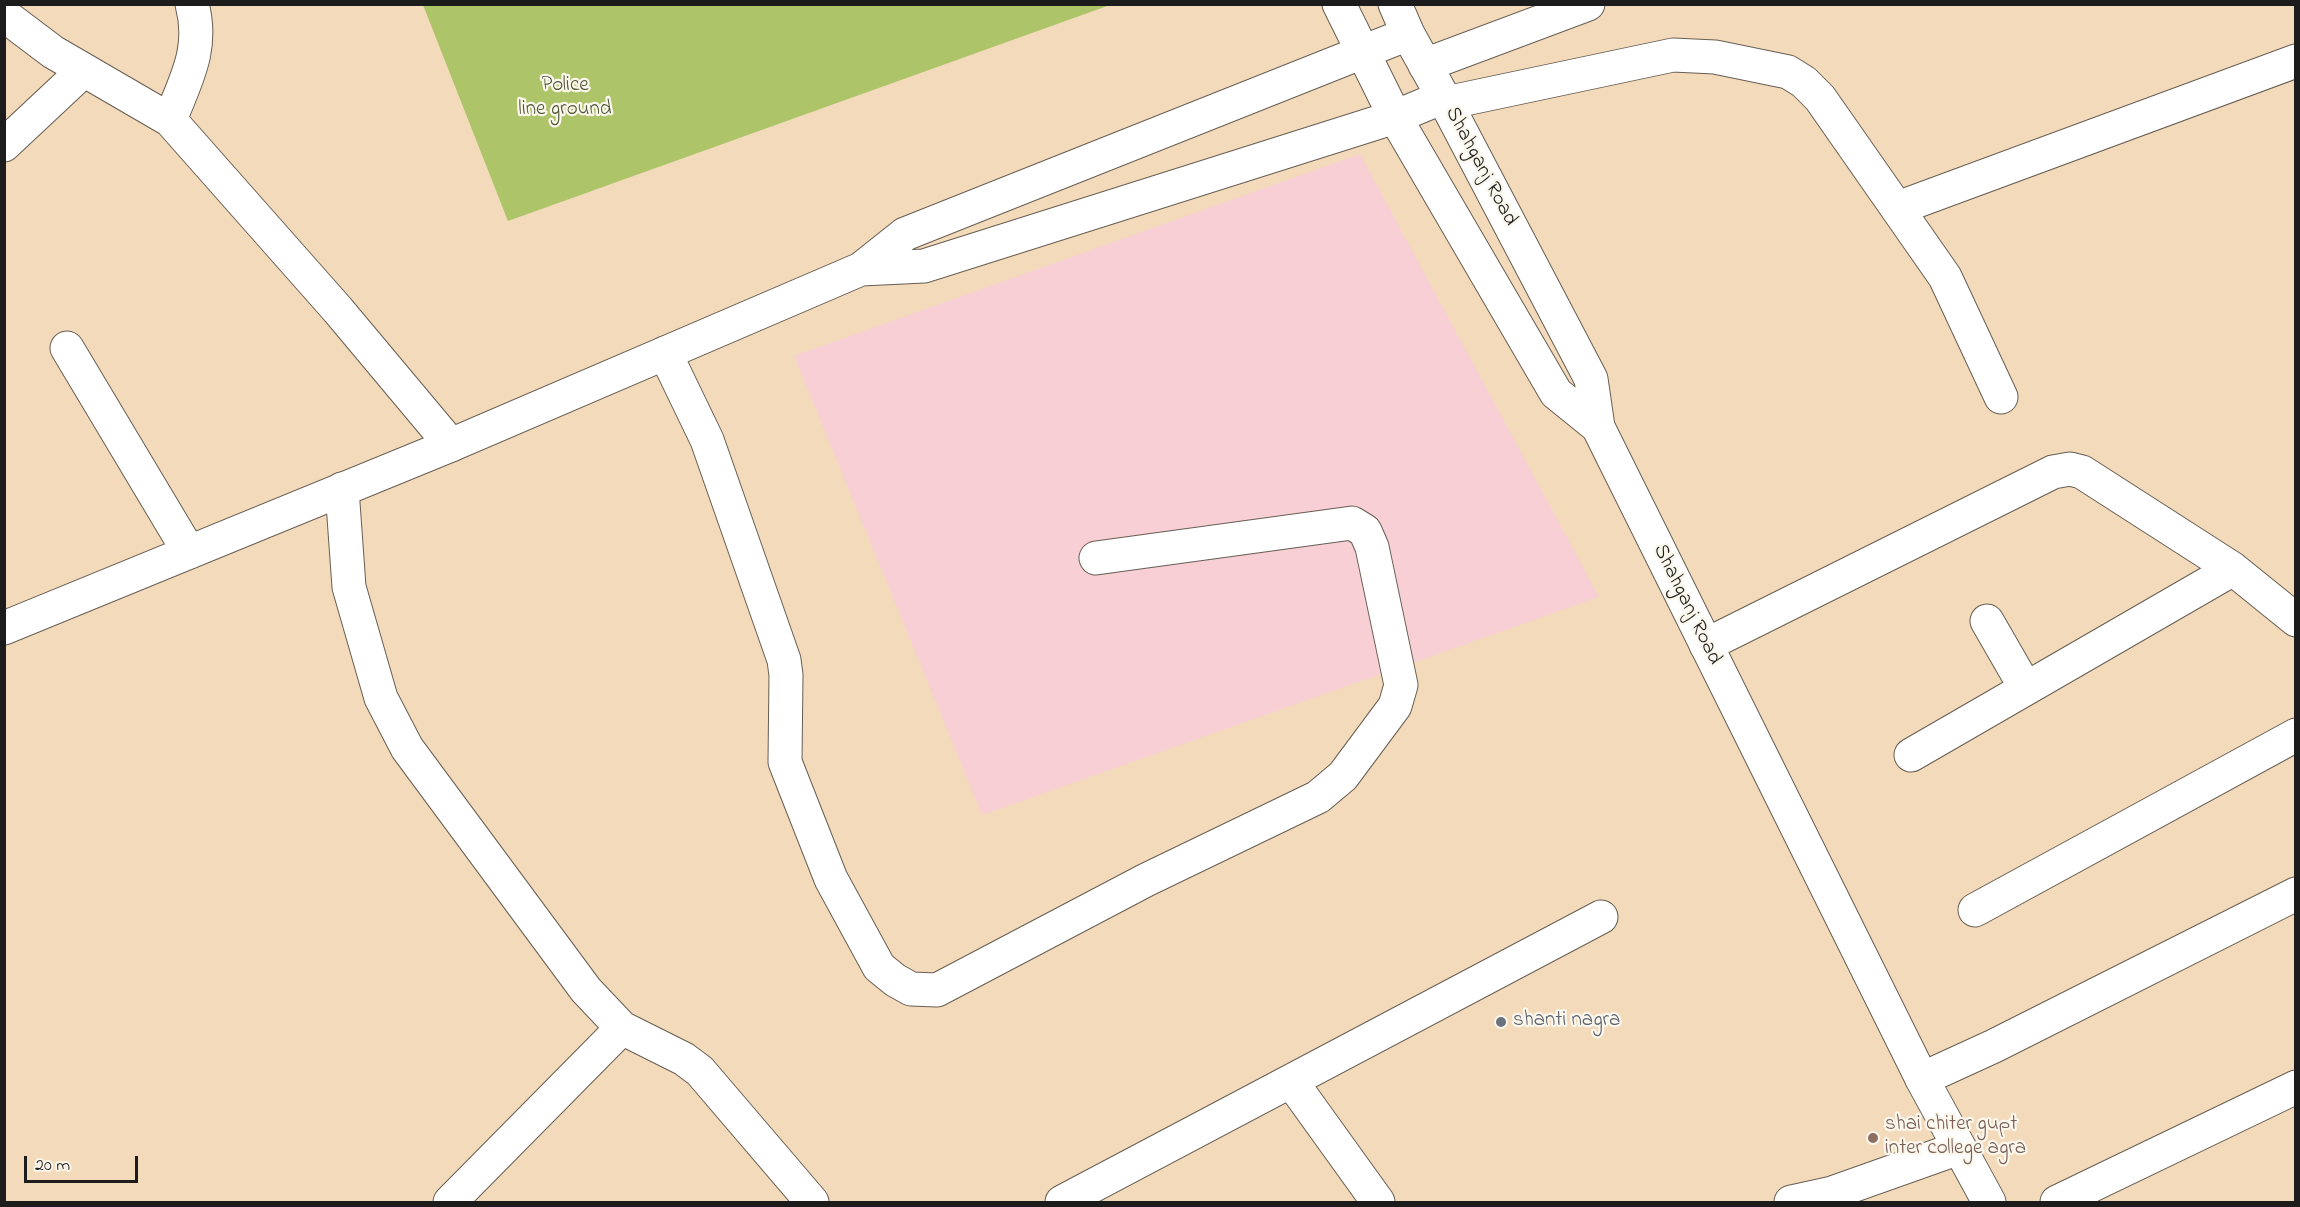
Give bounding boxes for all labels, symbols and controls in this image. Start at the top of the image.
park label: Police line ground [518,74,612,124]
street label: Shahganj Road [1438,103,1522,231]
street label: Shahganj Road [1646,541,1726,669]
place label: shanti nagra [1513,1009,1620,1035]
marker: shanti nagra [1494,1015,1508,1029]
place label: shai chiter gupt inter college agra [1885,1113,2026,1163]
marker: shai chiter gupt inter college agra [1866,1131,1880,1145]
scale bar [27,1144,141,1182]
text: 20 m [35,1153,70,1179]

